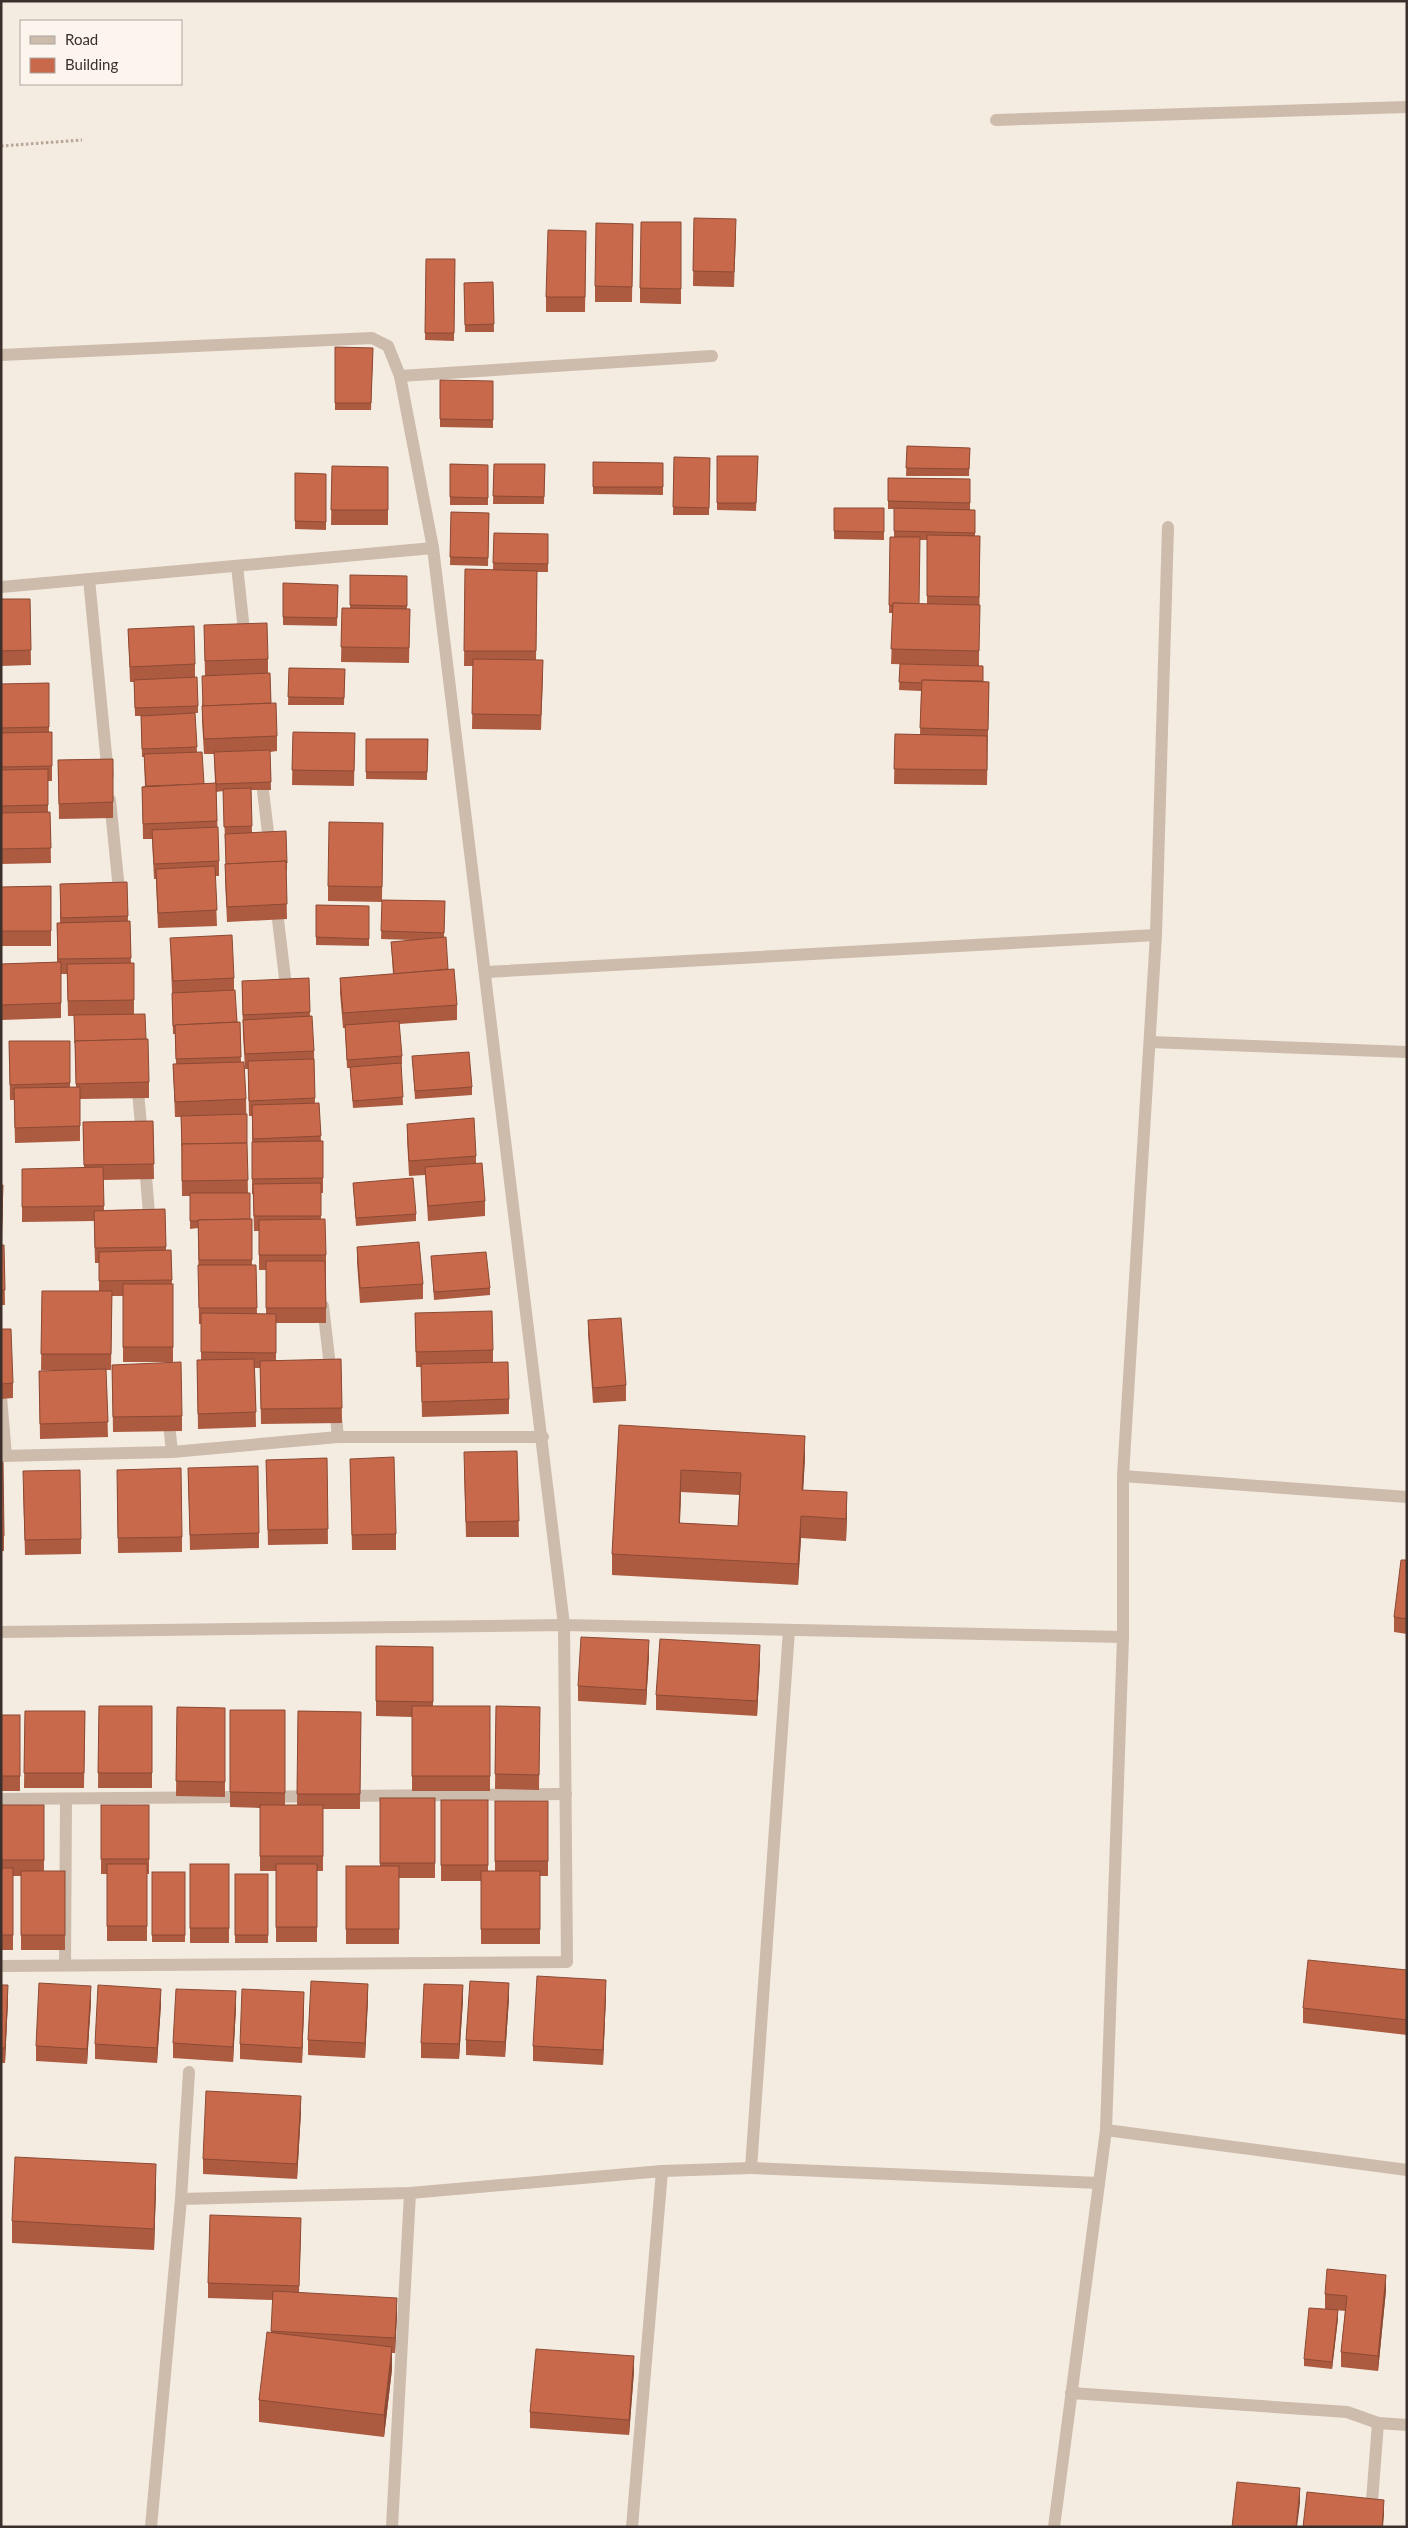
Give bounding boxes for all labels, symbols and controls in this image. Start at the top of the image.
legend [20,20,182,85]
text: Road [65,30,98,48]
text: Building [65,55,118,73]

